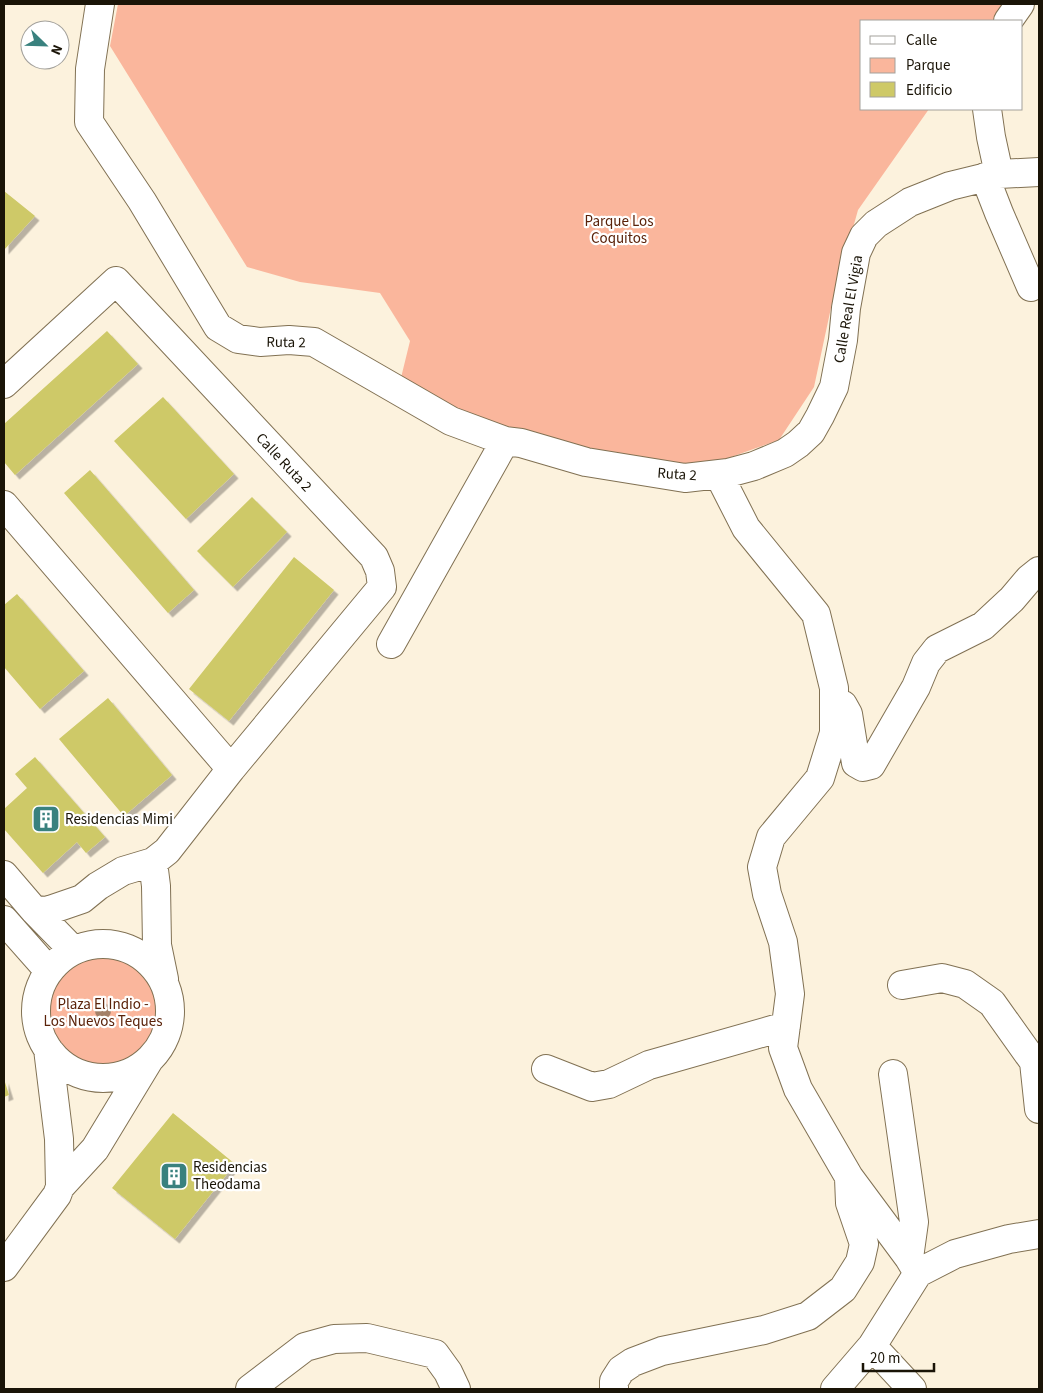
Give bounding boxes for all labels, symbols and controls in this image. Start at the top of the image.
north arrow [20,20,70,70]
legend [860,20,1023,110]
text: Calle [906,30,937,51]
text: N [45,41,67,58]
text: Parque [906,55,950,76]
text: Edificio [906,80,953,101]
park label: Parque Los Coquitos [585,211,653,249]
street label: Calle Real El Vigia [829,253,868,365]
street label: Ruta 2 [266,332,306,353]
street label: Calle Ruta 2 [251,428,316,496]
street label: Ruta 2 [657,463,697,486]
building icon: Residencias Mimi [31,804,61,834]
place label: Residencias Mimi [65,809,173,830]
park label: Plaza El Indio - Los Nuevos Teques [44,994,162,1032]
place label: Residencias Theodama [193,1157,267,1195]
building icon: Residencias Theodama [159,1161,189,1191]
scale bar [863,1340,934,1372]
text: 20 m [870,1348,900,1369]

